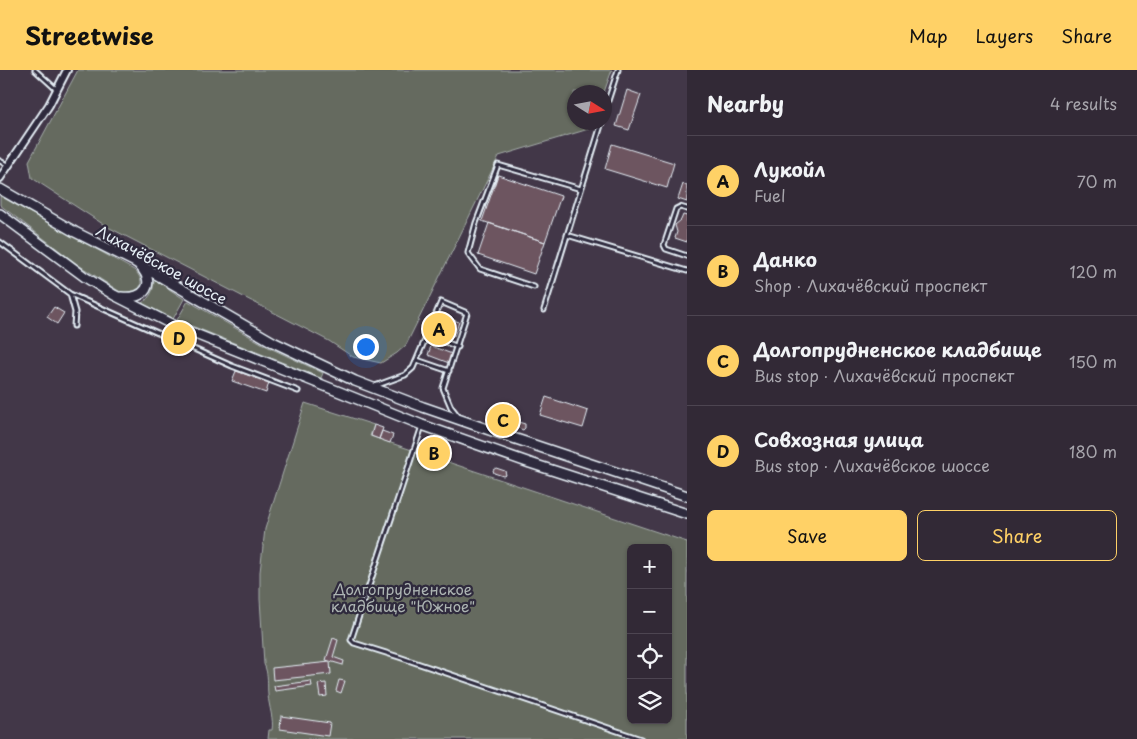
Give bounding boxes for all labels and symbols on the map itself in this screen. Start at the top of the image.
north arrow [567,85,612,130]
street label: Лихачёвское шоссе [92,218,232,310]
pin: A [423,310,455,348]
pin: D [163,319,195,357]
your location [353,334,379,360]
pin: C [487,401,519,439]
pin: B [418,434,450,472]
park label: Долгопрудненское кладбище "Южное" [331,577,475,617]

